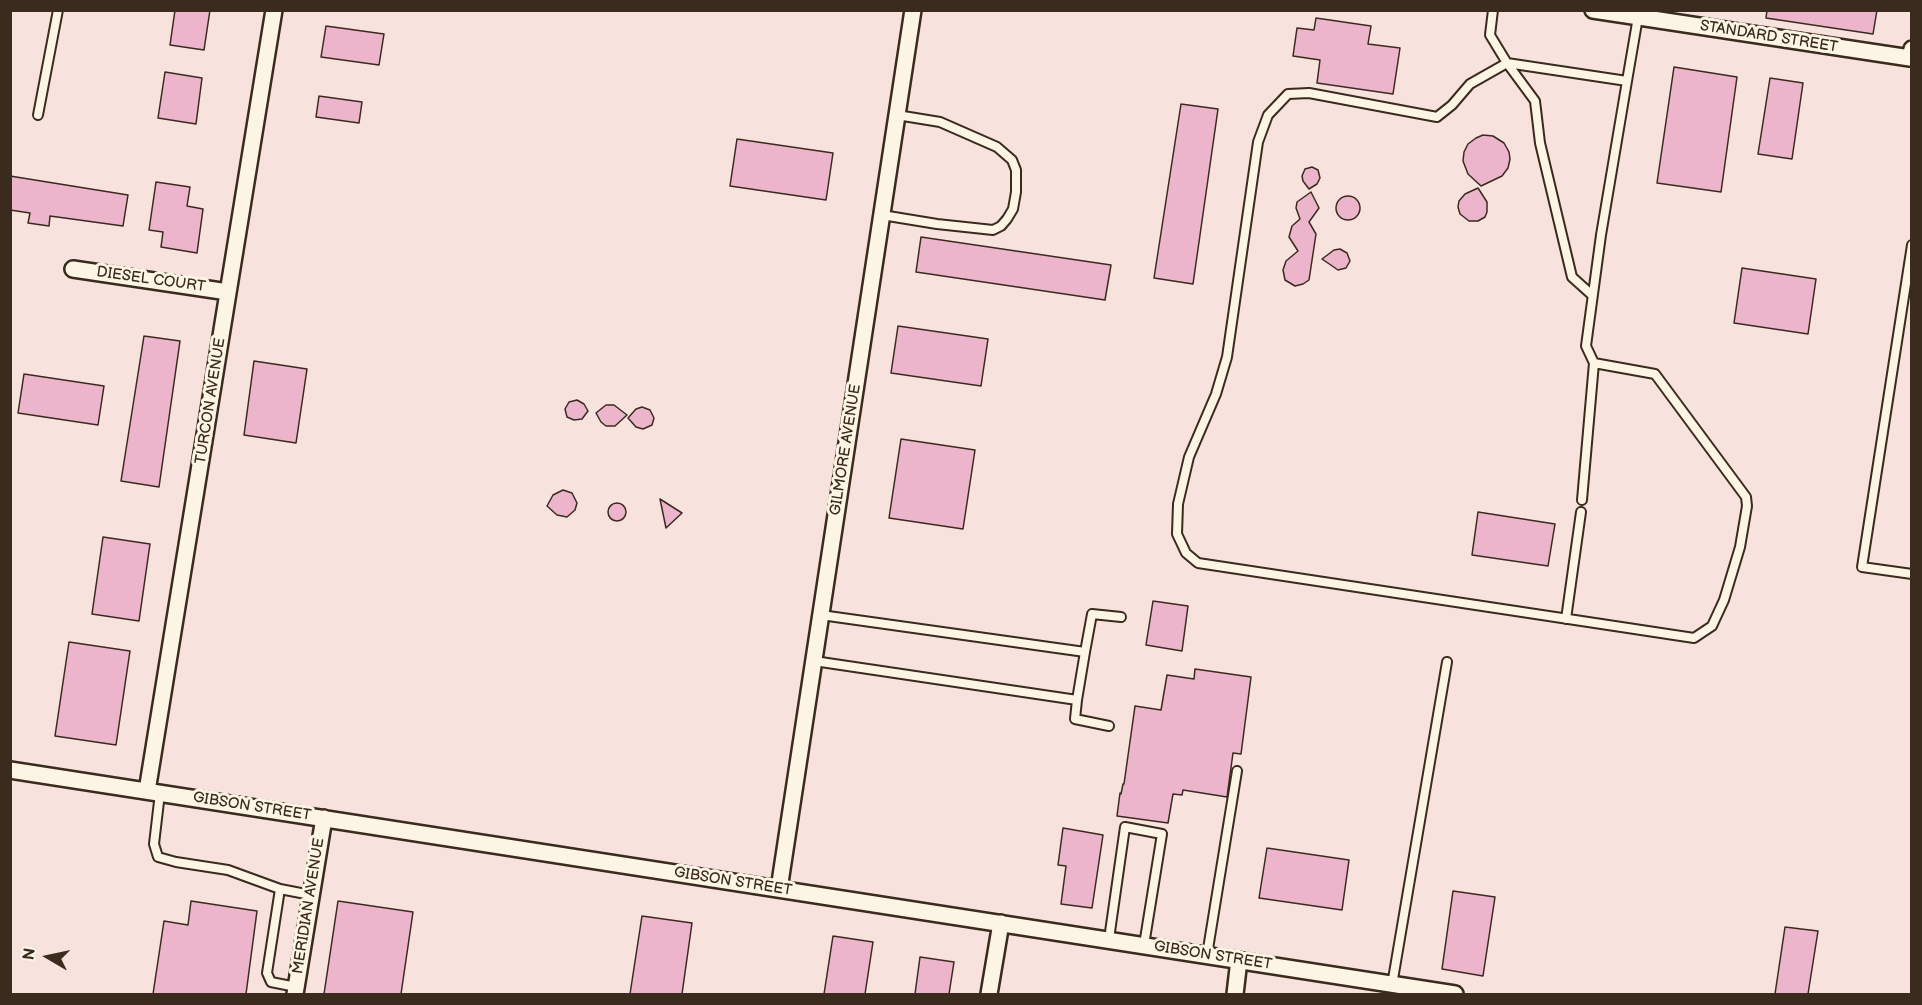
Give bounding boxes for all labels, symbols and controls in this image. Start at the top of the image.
street label: STANDARD STREET [1699,17,1839,57]
street label: DIESEL COURT [95,263,207,297]
street label: TURCON AVENUE [192,337,230,465]
street label: GILMORE AVENUE [827,383,865,517]
street label: GIBSON STREET [192,789,312,825]
street label: MERIDIAN AVENUE [289,837,329,975]
street label: GIBSON STREET [673,864,793,900]
north arrow [18,927,78,987]
street label: GIBSON STREET [1153,938,1273,974]
text: N [19,947,40,962]

